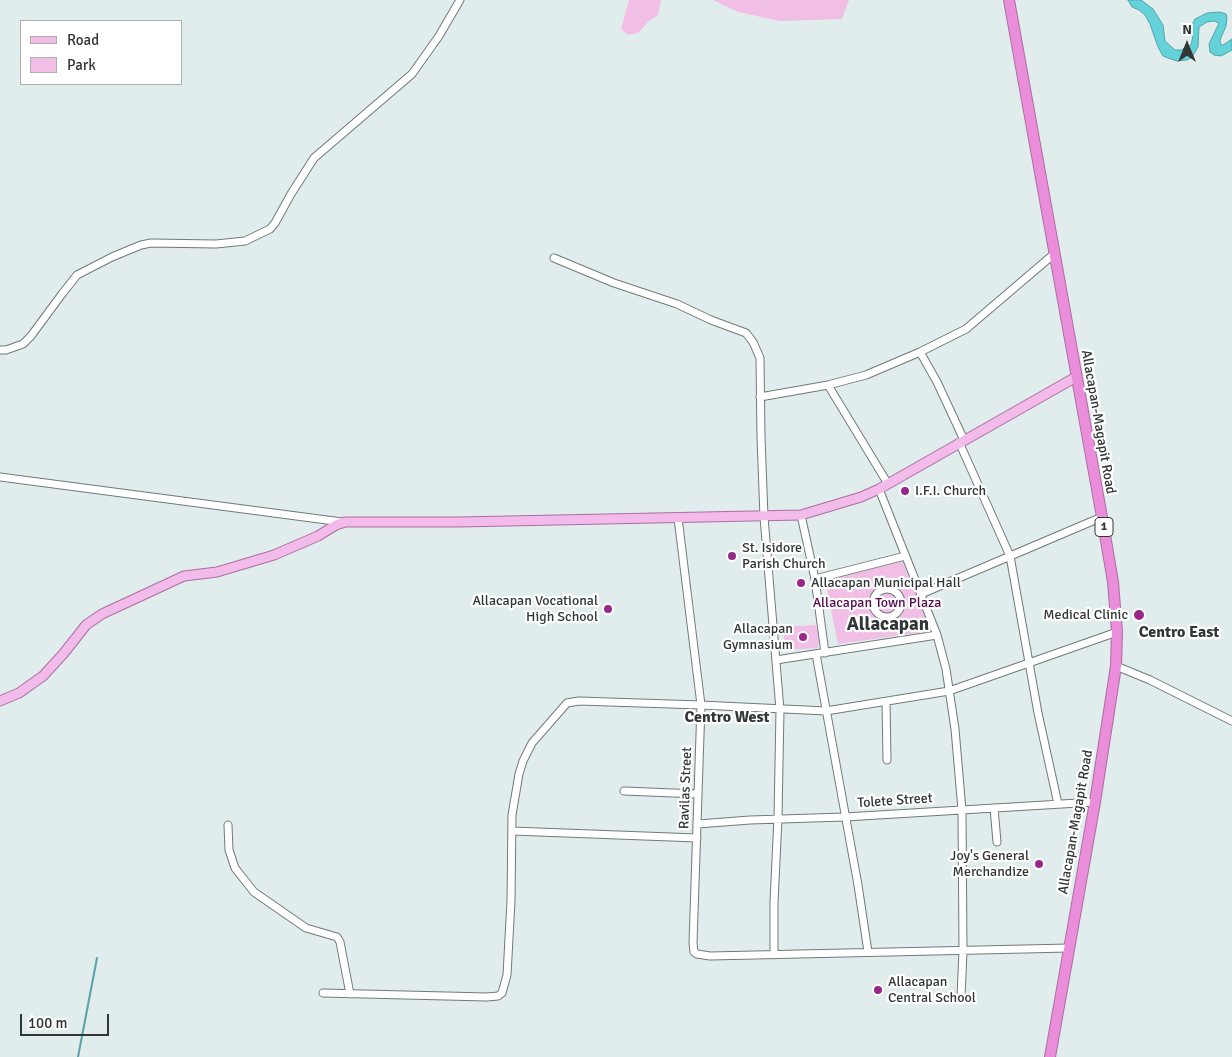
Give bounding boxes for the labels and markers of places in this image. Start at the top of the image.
place label: I.F.I. Church [915,483,986,499]
marker: I.F.I. Church [899,485,911,497]
place label: St. Isidore Parish Church [742,540,826,572]
marker: St. Isidore Parish Church [726,550,738,562]
place label: Allacapan Municipal Hall [811,575,961,591]
marker: Allacapan Municipal Hall [795,577,807,589]
place label: Allacapan Vocational High School [472,593,598,626]
marker: Allacapan Vocational High School [602,603,614,615]
place label: Medical Clinic [1043,607,1128,623]
marker: Medical Clinic [1132,608,1146,622]
place label: Allacapan Gymnasium [723,621,793,654]
marker: Allacapan Gymnasium [797,631,809,643]
place label: Joy's General Merchandize [950,848,1029,880]
marker: Joy's General Merchandize [1033,858,1045,870]
place label: Allacapan Central School [888,974,976,1006]
marker: Allacapan Central School [872,984,884,996]

